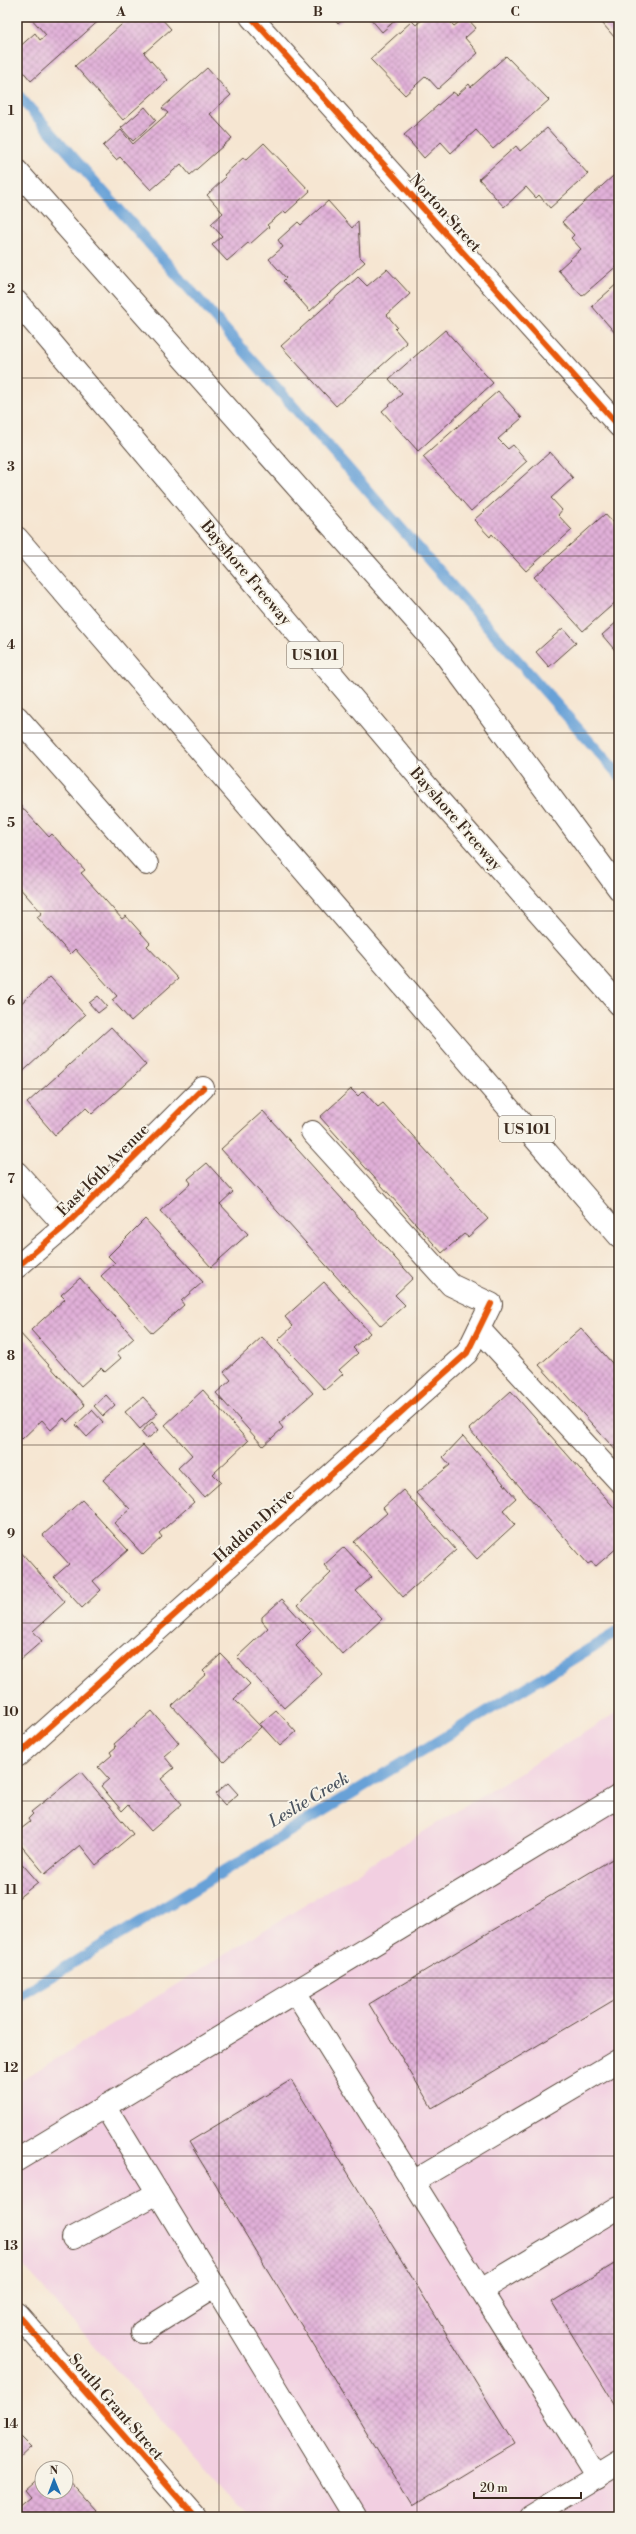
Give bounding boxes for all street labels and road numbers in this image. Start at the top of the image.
street label: Norton Street [405,170,486,257]
street label: Bayshore Freeway [196,516,296,630]
road number: US 101 [287,642,343,668]
street label: Bayshore Freeway [405,762,507,875]
road number: US 101 [499,1116,555,1142]
street label: East 16th Avenue [53,1120,153,1220]
street label: Haddon Drive [210,1485,298,1567]
street label: South Grant Street [64,2350,168,2465]

